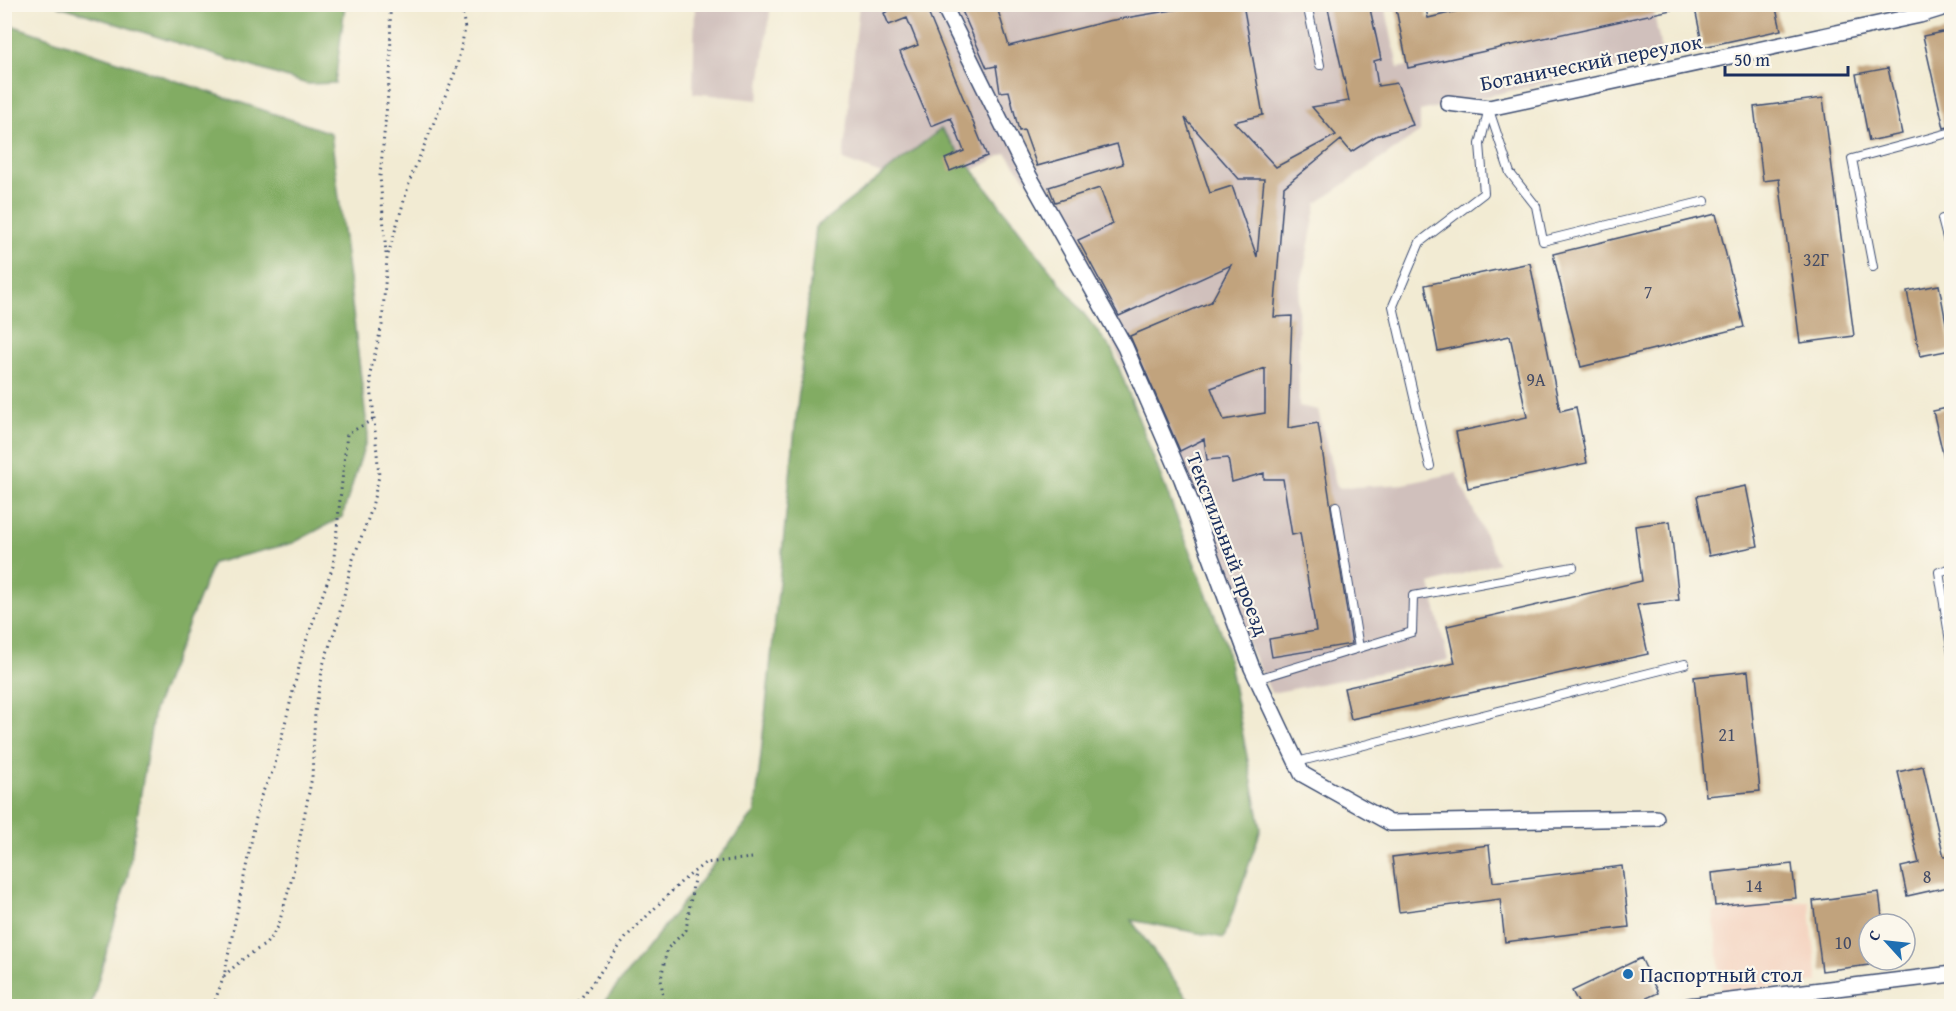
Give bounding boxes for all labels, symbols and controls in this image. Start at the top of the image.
street label: Ботанический переулок [1477,25,1705,99]
scale bar [1725,39,1848,77]
text: 50 m [1734,46,1770,73]
house number: 32Г [1803,246,1829,273]
house number: 7 [1644,278,1652,305]
house number: 9А [1526,366,1546,393]
street label: Текстильный проезд [1179,448,1277,641]
house number: 21 [1718,721,1736,748]
house number: 8 [1923,863,1931,890]
house number: 14 [1745,872,1763,899]
north arrow [1857,912,1917,972]
text: С [1861,926,1886,945]
house number: 10 [1834,929,1852,956]
place label: Паспортный стол [1640,959,1803,990]
marker: Паспортный стол [1621,967,1635,981]

